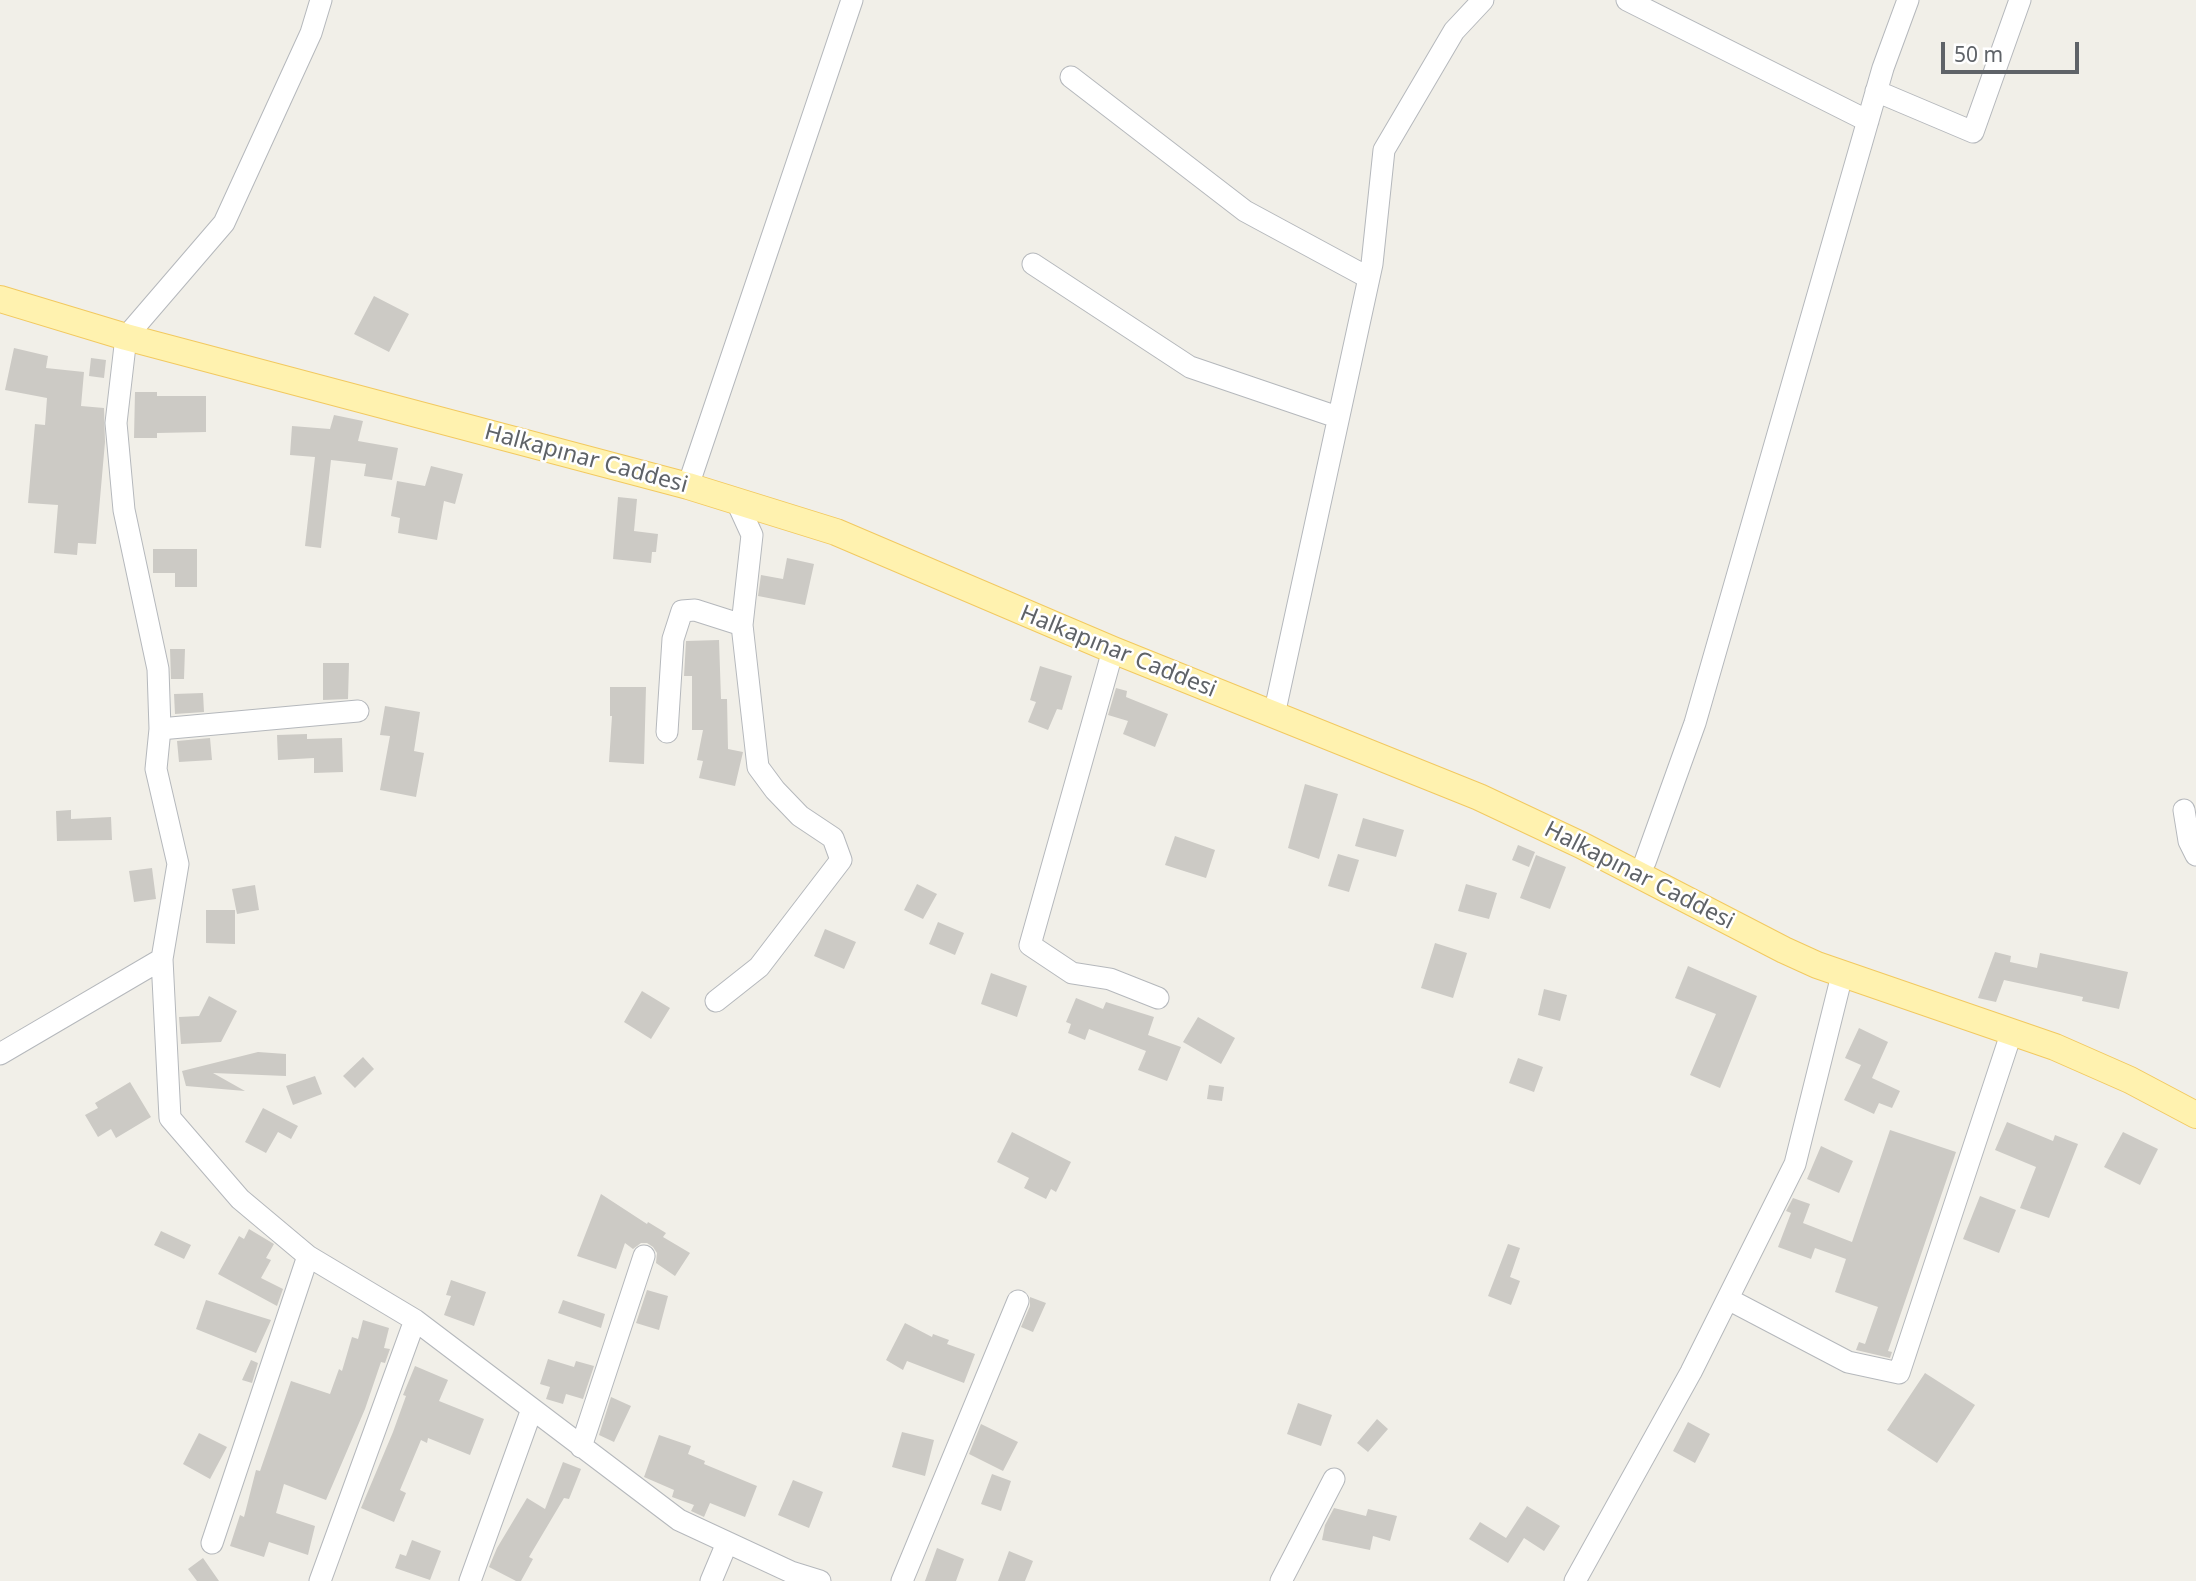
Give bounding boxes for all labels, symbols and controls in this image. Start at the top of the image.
scale bar [1944,28,2082,72]
text: 50 m [1954,40,2003,68]
street label: Halkapınar Caddesi [481,419,691,499]
street label: Halkapınar Caddesi [1016,600,1220,704]
street label: Halkapınar Caddesi [1539,816,1739,936]

